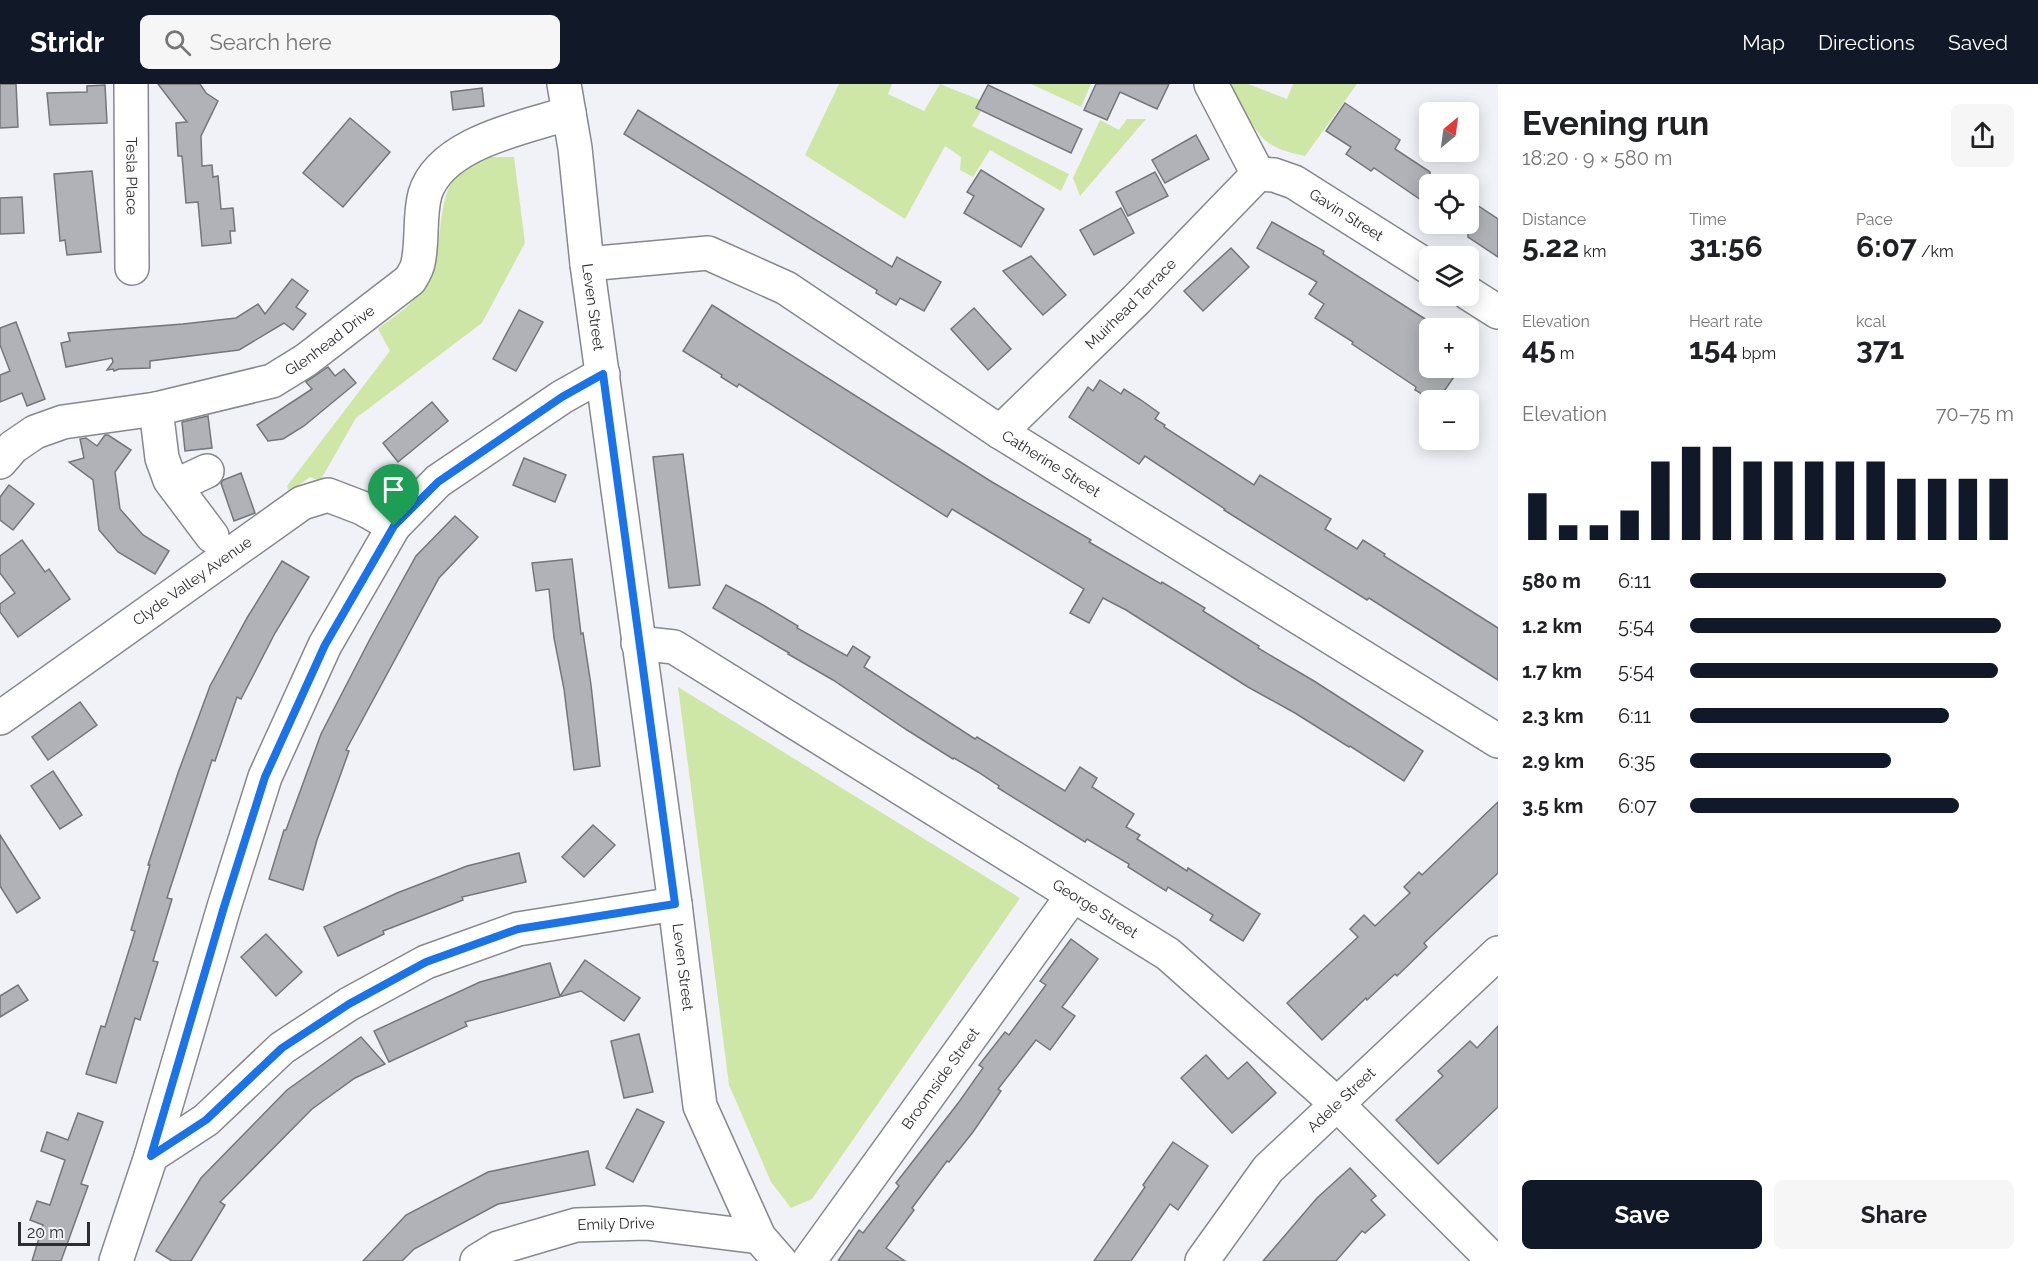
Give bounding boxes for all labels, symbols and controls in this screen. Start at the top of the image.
search box [140,15,560,69]
text: Stridr [30,26,104,59]
icon: search [161,26,194,59]
text: Search here [209,29,332,55]
text: Map [1742,30,1785,55]
text: Directions [1818,30,1915,55]
text: Saved [1948,30,2008,55]
north arrow [1419,102,1479,162]
map controls [1419,102,1479,450]
text: Evening run [1522,104,1709,143]
button: share [1951,104,2014,167]
street label: Tesla Place [122,137,141,215]
text: 18:20 · 9 × 580 m [1522,146,1672,170]
button: locate [1419,174,1479,234]
street label: Gavin Street [1306,185,1387,245]
text: Distance [1522,210,1586,229]
text: Time [1689,210,1726,229]
text: Pace [1856,210,1893,229]
text: 5.22 [1522,229,1579,264]
text: 31:56 [1689,229,1763,264]
text: 6:07 [1856,229,1917,264]
text: km [1579,242,1606,261]
text: /km [1917,242,1954,261]
button: layers [1419,246,1479,306]
street label: Muirhead Terrace [1082,255,1180,353]
street label: Leven Street [578,262,608,352]
street label: Glenhead Drive [282,301,378,380]
text: Elevation [1522,312,1590,331]
text: Heart rate [1689,312,1763,331]
text: kcal [1856,312,1886,331]
button: + [1419,318,1479,378]
text: 45 [1522,331,1556,366]
text: 154 [1689,331,1738,366]
text: 371 [1856,331,1904,366]
text: m [1556,344,1575,363]
text: bpm [1738,344,1776,363]
button: − [1419,390,1479,450]
text: Elevation [1522,402,1607,426]
text: 70–75 m [1936,402,2014,426]
street label: Catherine Street [998,426,1104,501]
pin [368,464,419,526]
icon: arrive [377,473,410,506]
street label: Clyde Valley Avenue [129,533,255,630]
text: 580 m [1522,569,1581,593]
text: 6:11 [1618,569,1651,593]
text: 1.2 km [1522,614,1582,638]
text: 5:54 [1618,614,1654,638]
text: 1.7 km [1522,659,1582,683]
text: 5:54 [1618,659,1654,683]
text: 2.3 km [1522,704,1584,728]
text: 6:11 [1618,704,1651,728]
text: 2.9 km [1522,749,1584,773]
text: 6:35 [1618,749,1655,773]
text: 3.5 km [1522,794,1583,818]
text: 6:07 [1618,794,1657,818]
street label: George Street [1049,875,1141,942]
street label: Leven Street [668,922,697,1012]
street label: Broomside Street [898,1024,983,1133]
street label: Adele Street [1304,1064,1379,1136]
button: Save [1522,1180,1762,1249]
button: Share [1774,1180,2014,1249]
street label: Emily Drive [577,1214,656,1234]
scale bar [18,1219,90,1246]
text: 20 m [27,1223,64,1242]

